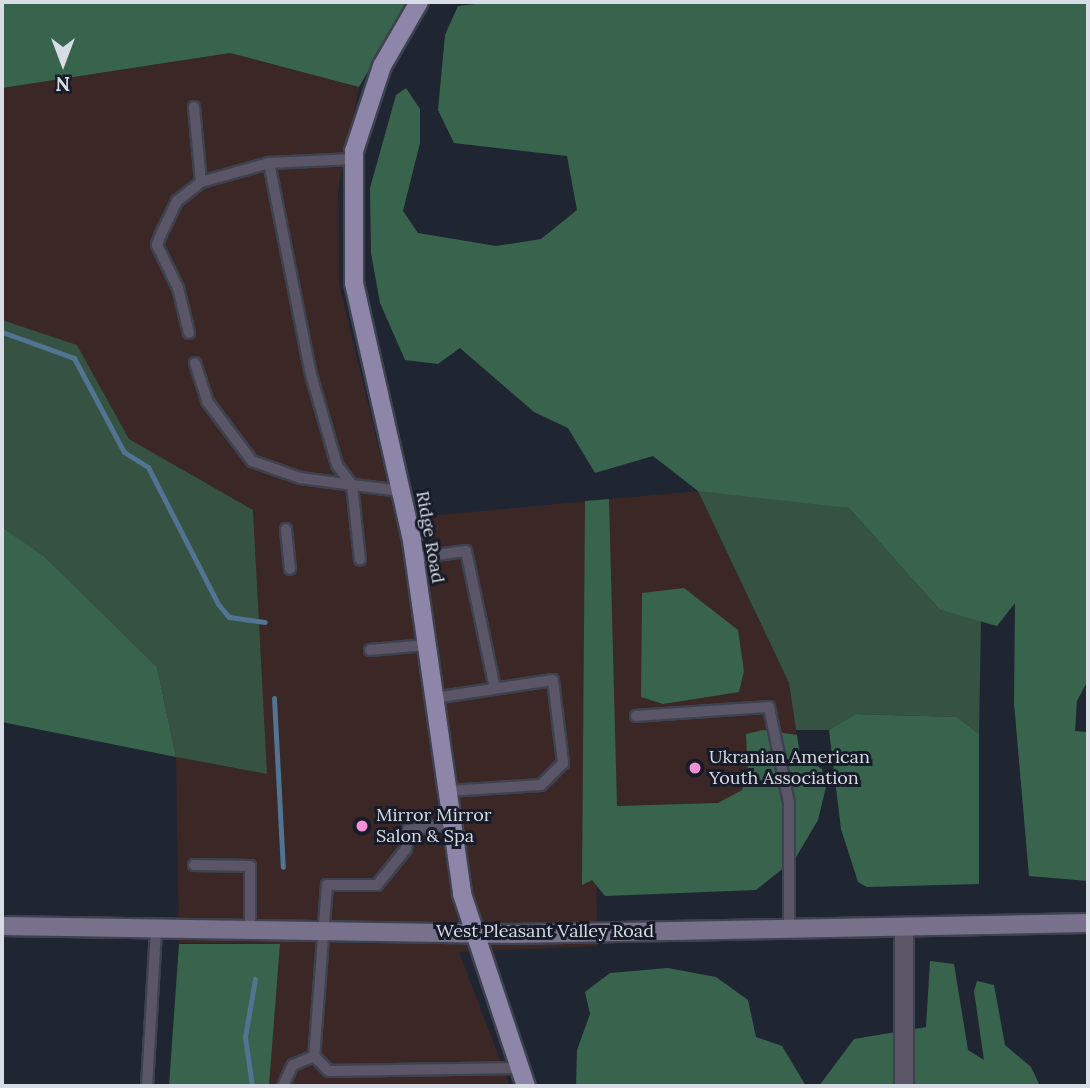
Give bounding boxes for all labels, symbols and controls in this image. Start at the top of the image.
north arrow [28,28,98,98]
text: N [56,72,70,96]
street label: Ridge Road [411,489,449,585]
place label: Ukranian American Youth Association [709,747,870,790]
marker: Ukranian American Youth Association [687,760,703,776]
place label: Mirror Mirror Salon & Spa [376,805,491,848]
marker: Mirror Mirror Salon & Spa [354,818,370,834]
street label: West Pleasant Valley Road [436,920,654,942]

